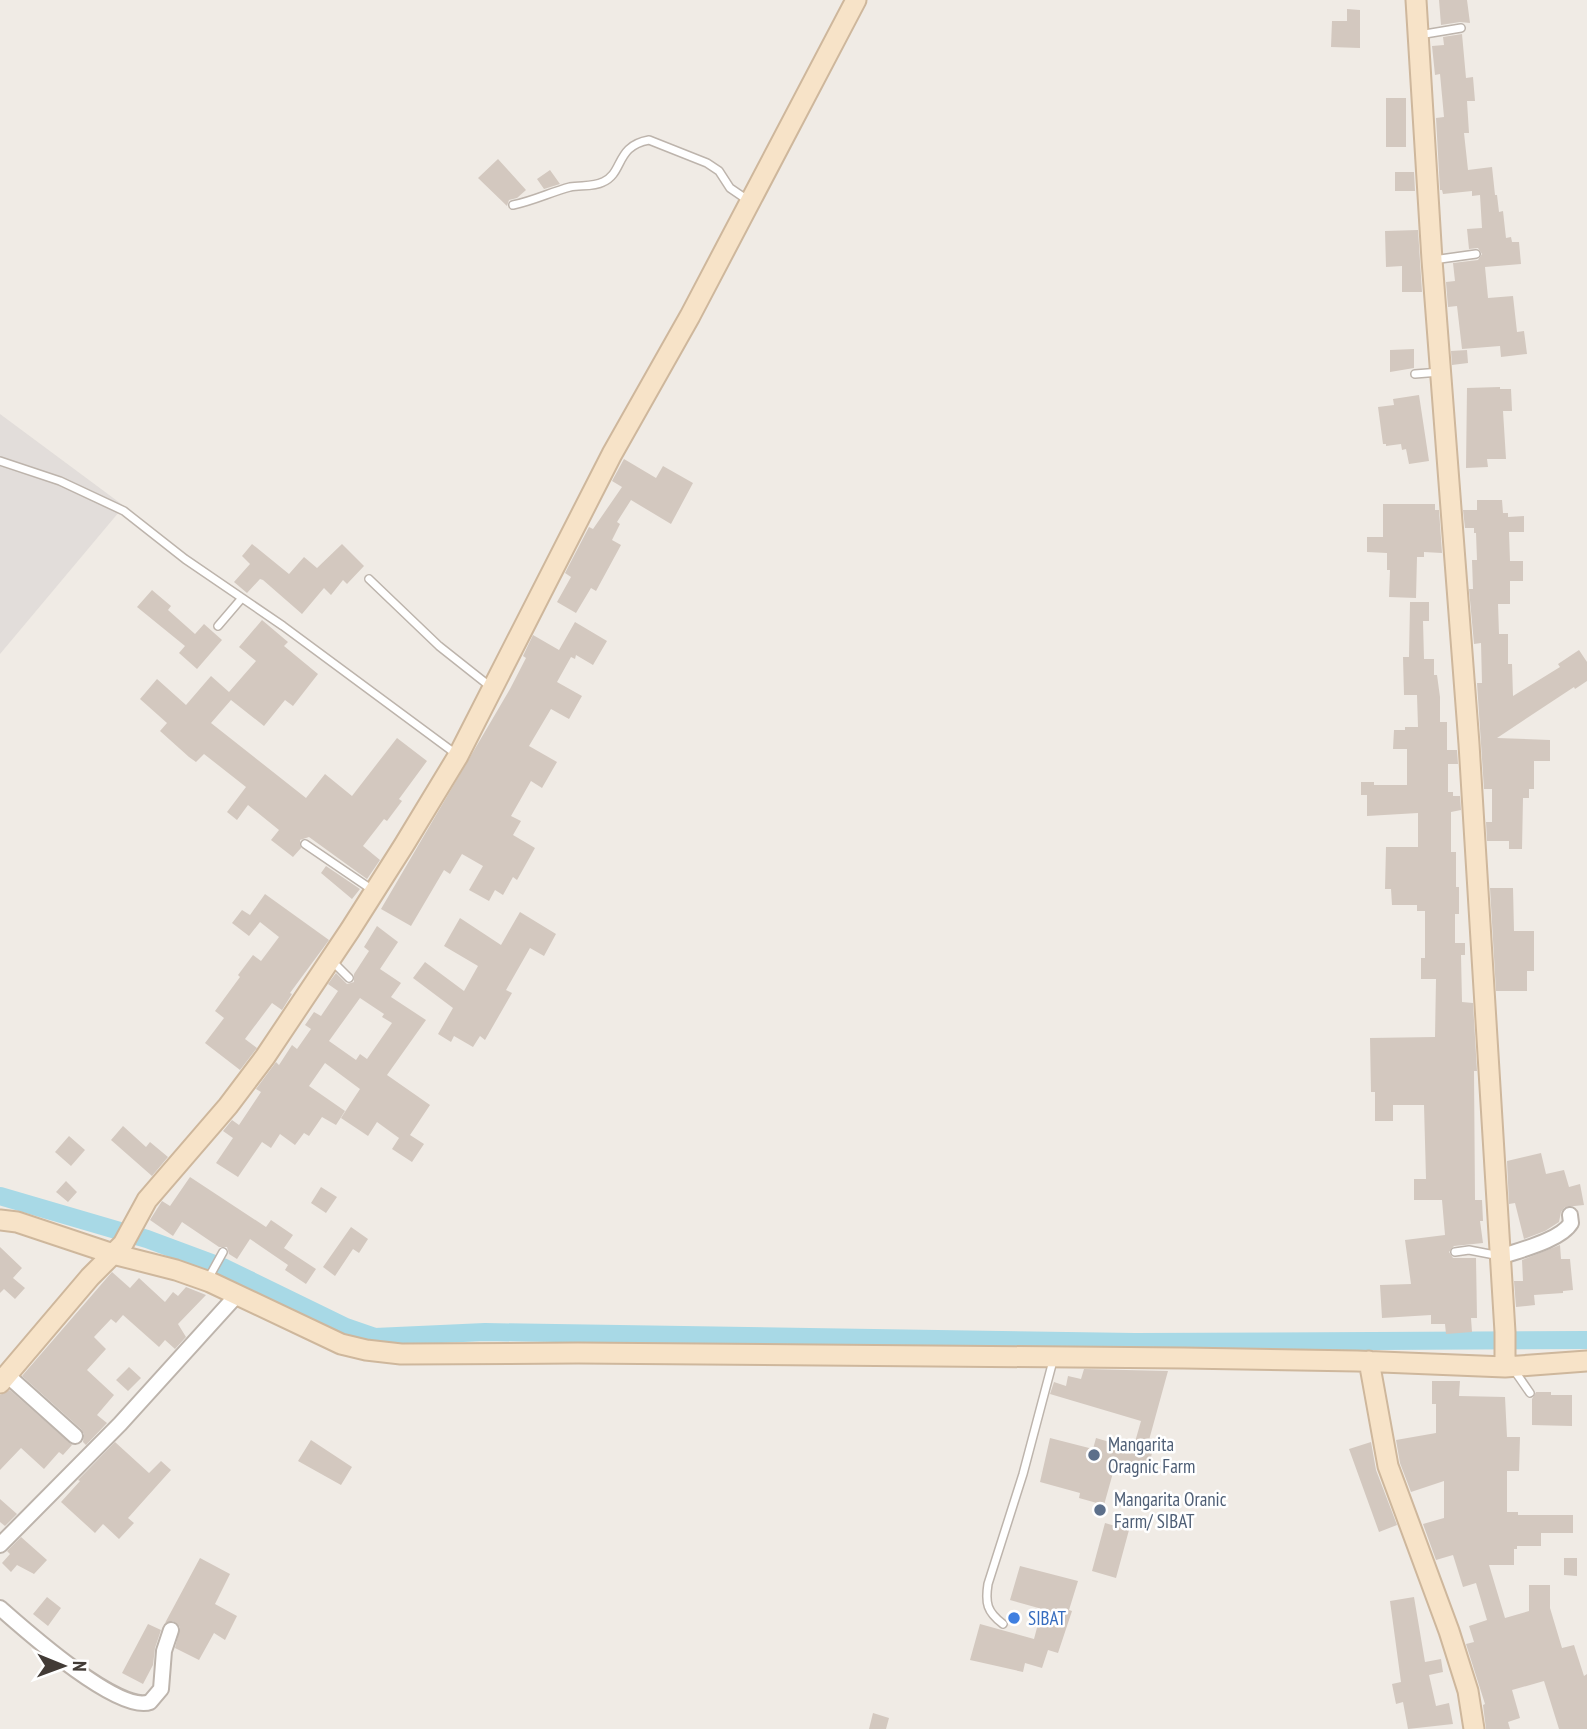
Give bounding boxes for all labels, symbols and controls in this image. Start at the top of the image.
place label: Mangarita Oragnic Farm [1108,1432,1195,1478]
marker: Mangarita Oragnic Farm [1086,1447,1102,1463]
place label: Mangarita Oranic Farm/ SIBAT [1114,1487,1227,1533]
marker: Mangarita Oranic Farm/ SIBAT [1092,1502,1108,1518]
place label: SIBAT [1028,1606,1066,1630]
marker: SIBAT [1006,1610,1022,1626]
north arrow [28,1631,98,1701]
text: N [68,1661,92,1672]

